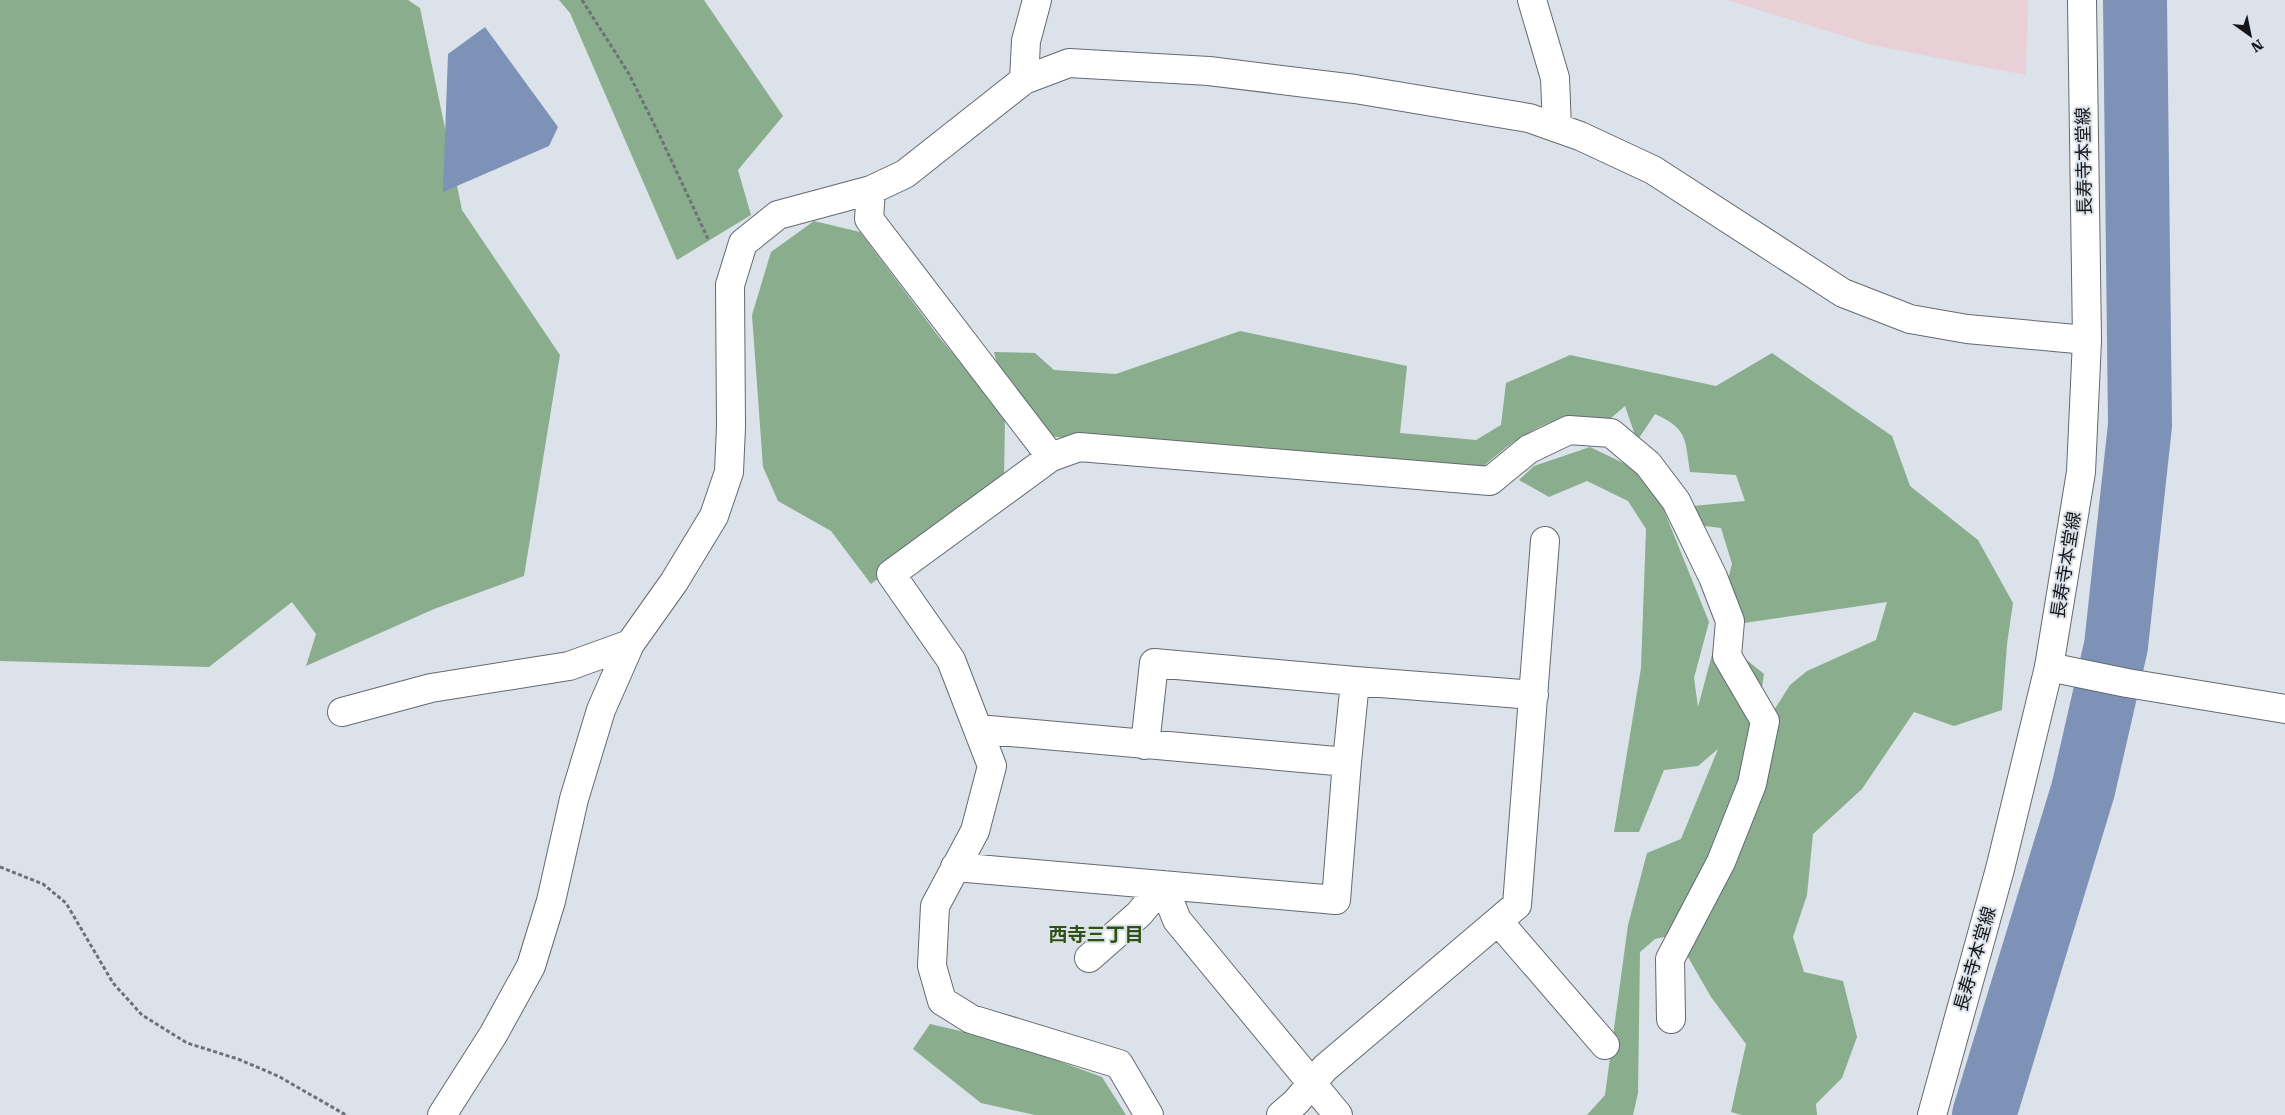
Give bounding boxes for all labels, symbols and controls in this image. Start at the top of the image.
north arrow [2225,10,2275,60]
text: N [2248,36,2266,56]
street label: 長寿寺本堂線 [2072,107,2095,215]
street label: 長寿寺本堂線 [2047,510,2084,620]
street label: 長寿寺本堂線 [1950,904,1999,1014]
district label: 西寺三丁目 [1048,923,1144,946]

